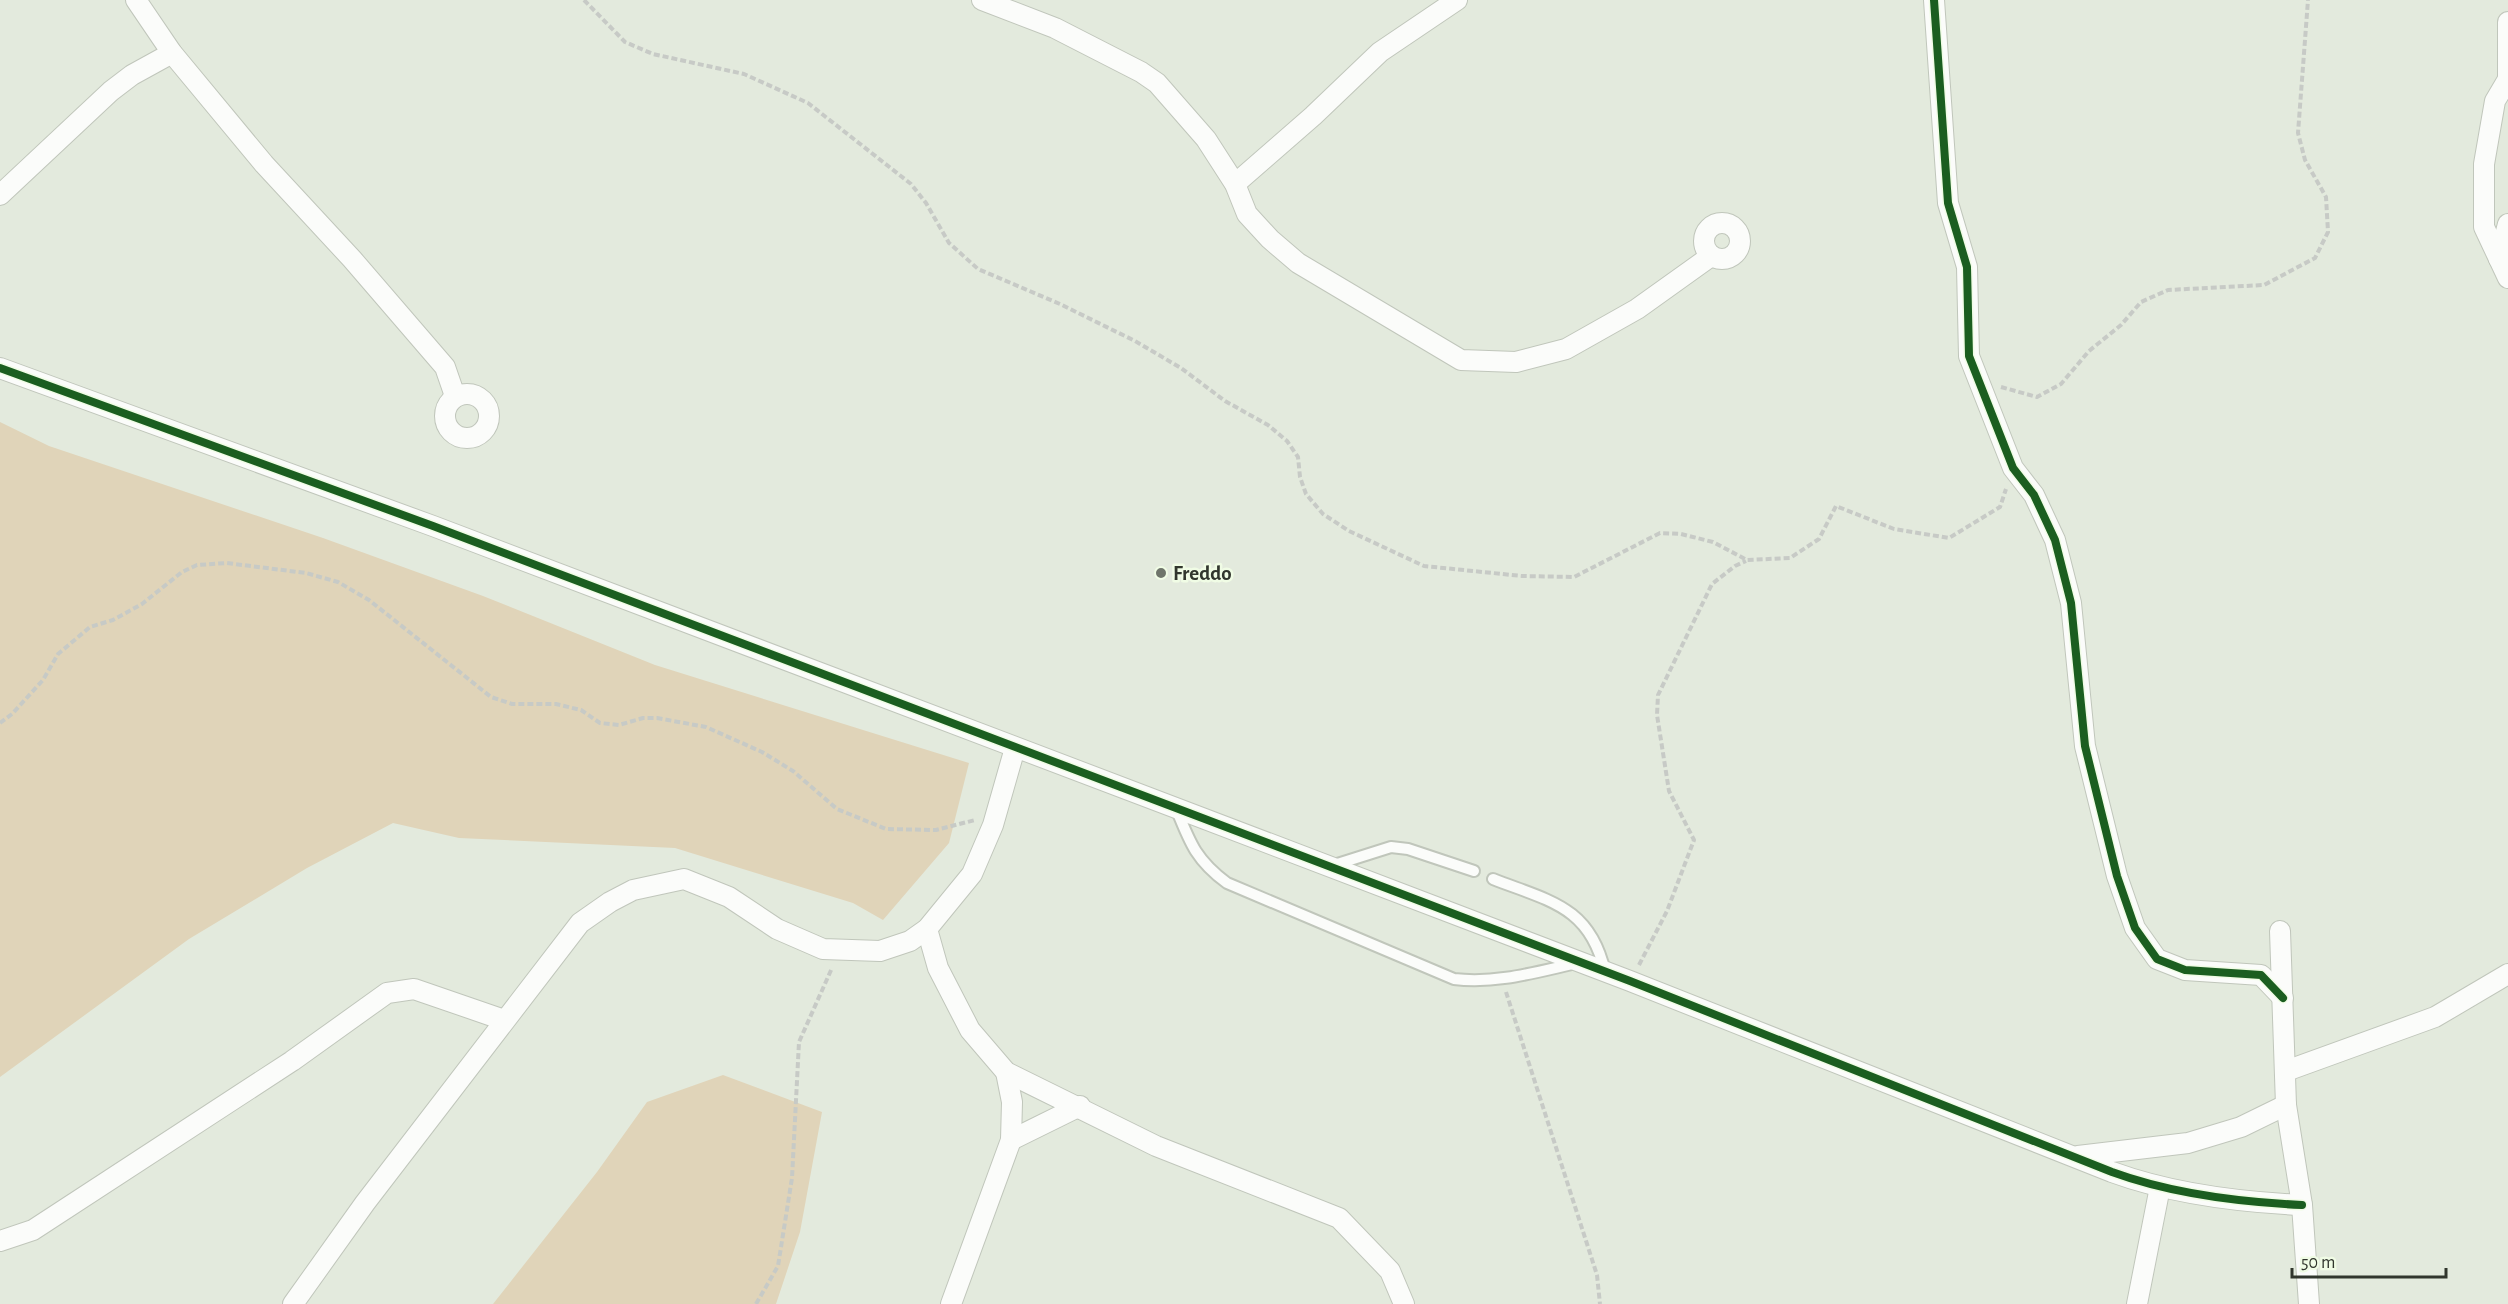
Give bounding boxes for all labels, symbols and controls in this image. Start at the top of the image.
place label: Freddo [1173,563,1232,584]
marker: Freddo [1154,566,1168,580]
scale bar [2292,1241,2446,1279]
text: 50 m [2301,1254,2335,1272]

